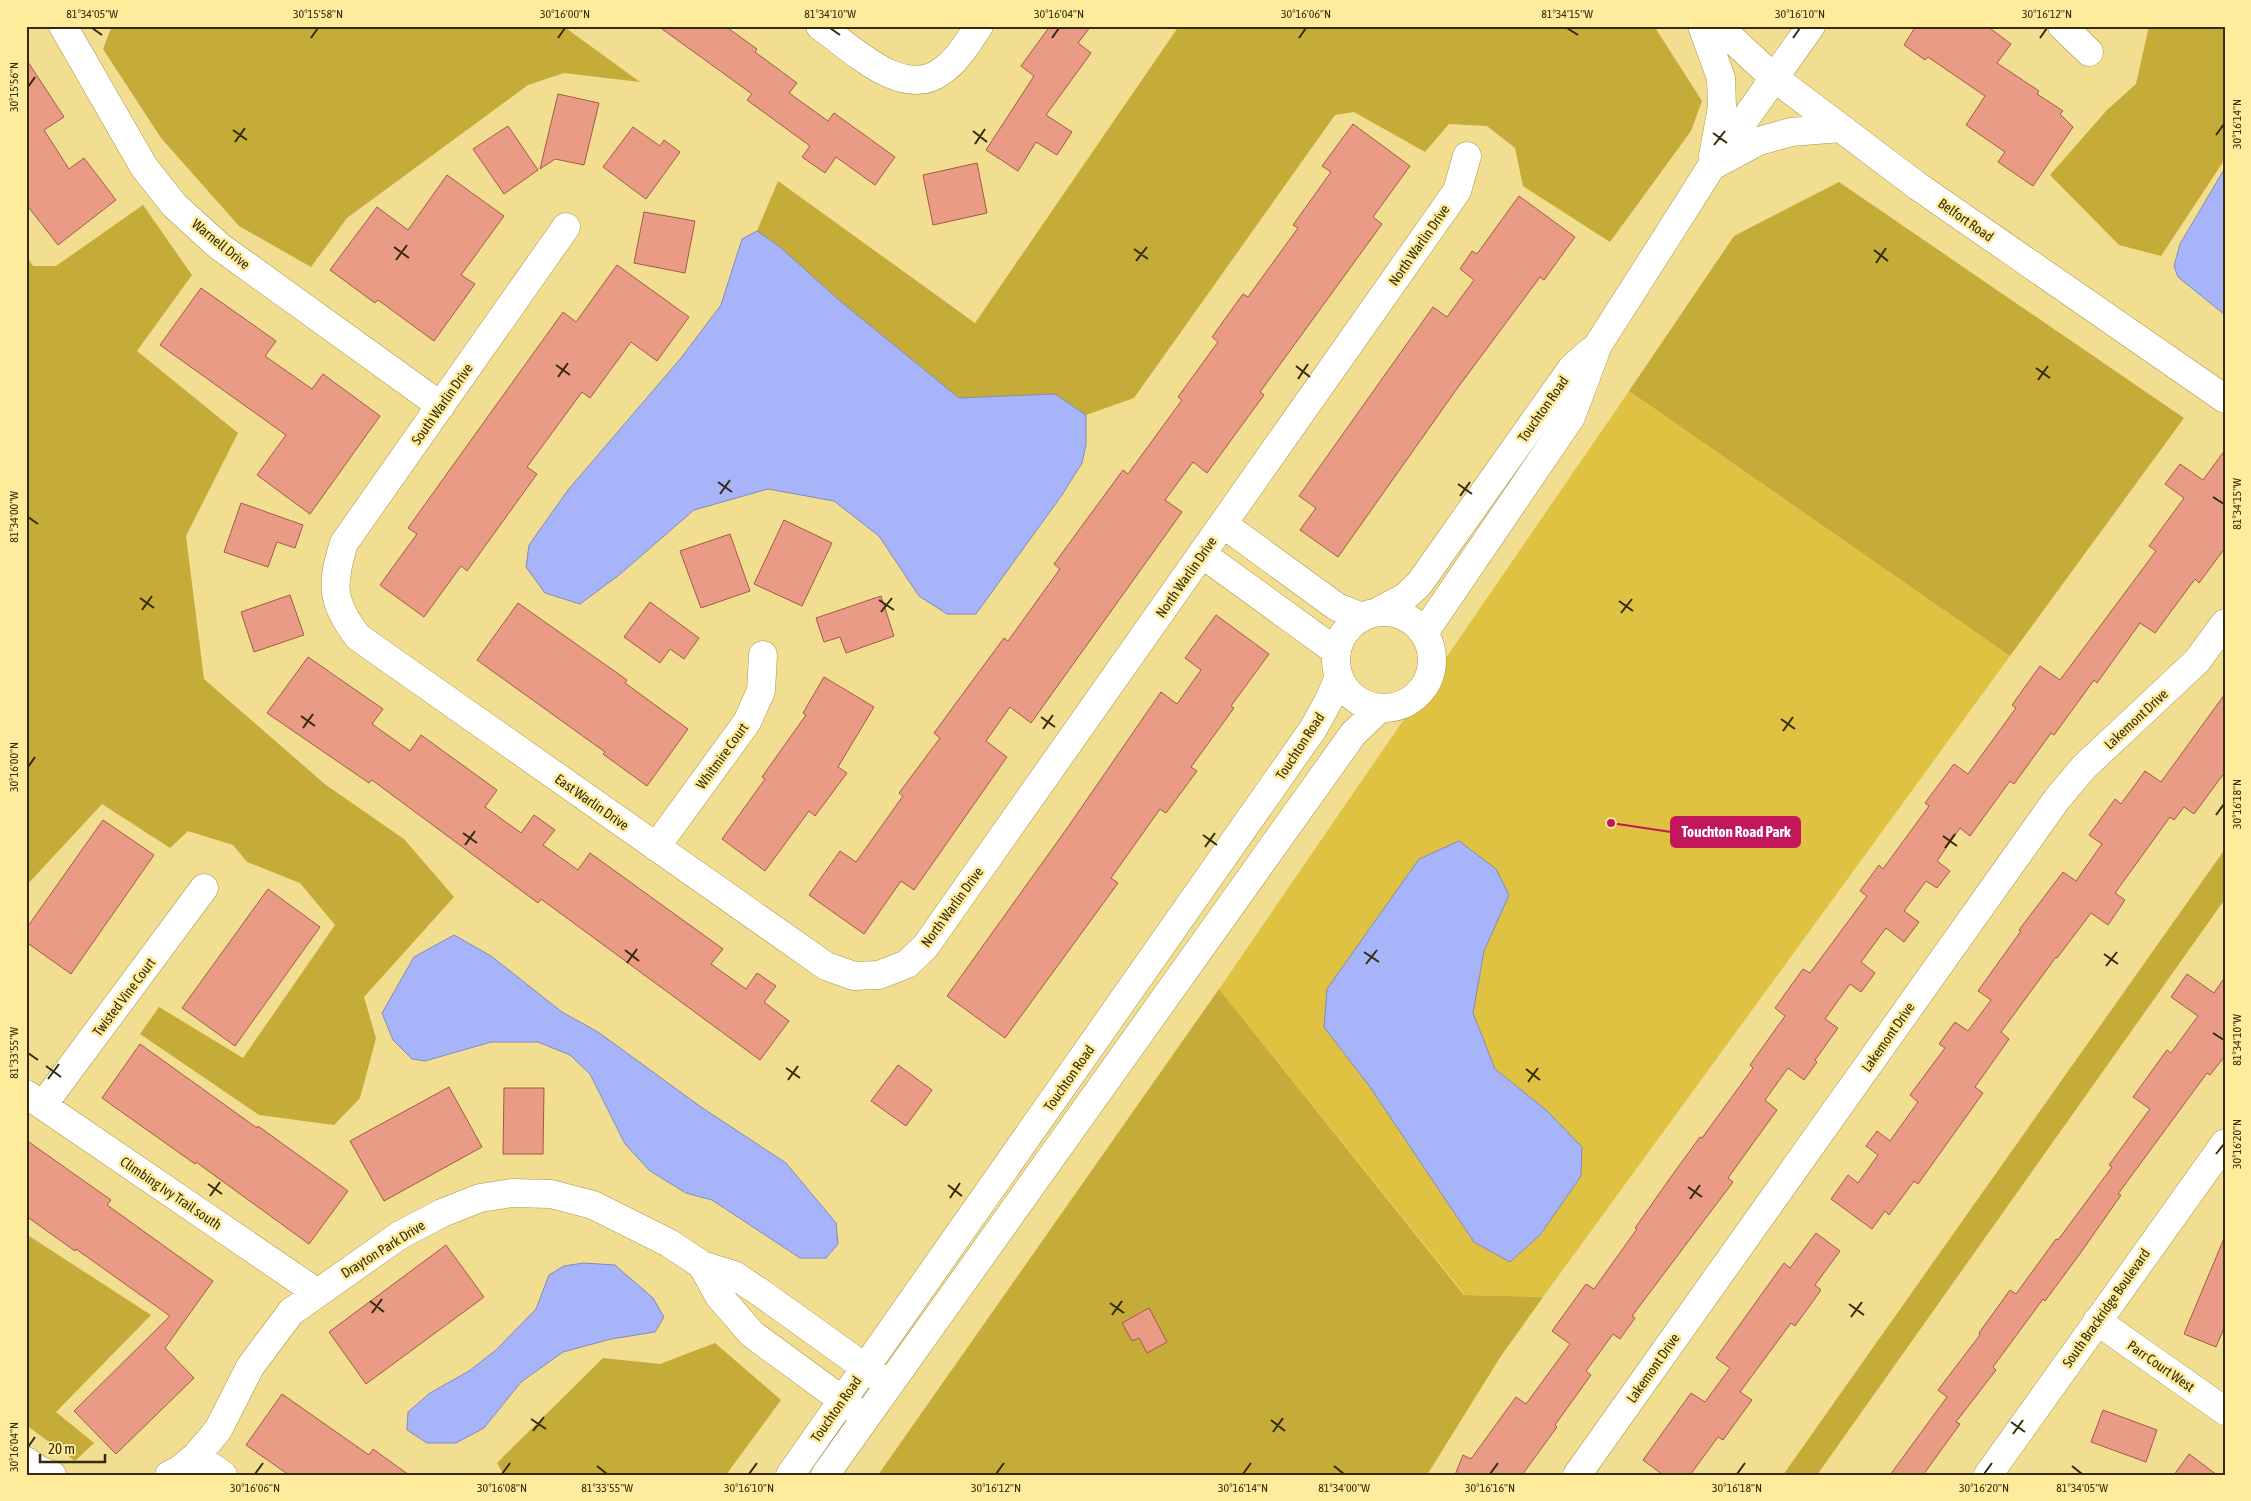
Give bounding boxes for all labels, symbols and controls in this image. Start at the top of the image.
text: 81°34'05"W [66,7,118,21]
text: 30°15'58"N [293,7,343,21]
text: 30°16'00"N [540,7,590,21]
text: 81°34'10"W [804,7,856,21]
text: 30°16'04"N [1034,7,1084,21]
text: 30°16'06"N [1281,7,1331,21]
text: 81°34'15"W [1541,7,1593,21]
text: 30°16'10"N [1775,7,1825,21]
text: 30°16'12"N [2022,7,2072,21]
text: 30°15'56"N [7,62,21,112]
text: 30°16'14"N [2230,99,2244,149]
street label: Belfort Road [1935,195,1997,245]
street label: North Warlin Drive [1385,202,1453,288]
street label: Warnell Drive [189,216,253,272]
street label: South Warlin Drive [408,360,476,448]
street label: Touchton Road [1514,373,1572,445]
text: 81°34'15"W [2230,478,2244,530]
text: 81°34'00"W [7,491,21,543]
street label: North Warlin Drive [1152,534,1220,620]
street label: Lakemont Drive [2101,686,2171,752]
street label: Touchton Road [1272,710,1328,782]
street label: Whitmire Court [693,720,751,792]
text: 30°16'00"N [7,742,21,792]
street label: East Warlin Drive [552,771,632,833]
text: 30°16'18"N [2230,779,2244,829]
callout: Touchton Road Park [1671,817,1800,847]
text: Touchton Road Park [1681,823,1791,840]
street label: North Warlin Drive [918,864,986,950]
street label: Twisted Vine Court [89,955,159,1039]
street label: Lakemont Drive [1858,999,1918,1075]
text: 81°34'10"W [2230,1014,2244,1066]
text: 81°33'55"W [7,1027,21,1079]
street label: Touchton Road [1040,1042,1098,1114]
text: 30°16'20"N [2230,1119,2244,1169]
street label: Climbing Ivy Trail south [117,1153,225,1233]
street label: Drayton Park Drive [338,1217,428,1281]
street label: South Brackridge Boulevard [2059,1246,2153,1370]
street label: Lakemont Drive [1623,1330,1683,1406]
street label: Parr Court West [2124,1337,2198,1395]
street label: Touchton Road [807,1373,865,1445]
text: 30°16'04"N [7,1422,21,1472]
scale bar [40,1431,105,1463]
text: 20 m [48,1440,75,1457]
text: 30°16'06"N [230,1481,280,1495]
text: 30°16'08"N [477,1481,527,1495]
text: 81°33'55"W [581,1481,633,1495]
text: 30°16'10"N [724,1481,774,1495]
text: 30°16'12"N [971,1481,1021,1495]
text: 30°16'14"N [1218,1481,1268,1495]
text: 81°34'00"W [1318,1481,1370,1495]
text: 30°16'16"N [1465,1481,1515,1495]
text: 30°16'18"N [1712,1481,1762,1495]
text: 30°16'20"N [1959,1481,2009,1495]
text: 81°34'05"W [2056,1481,2108,1495]

